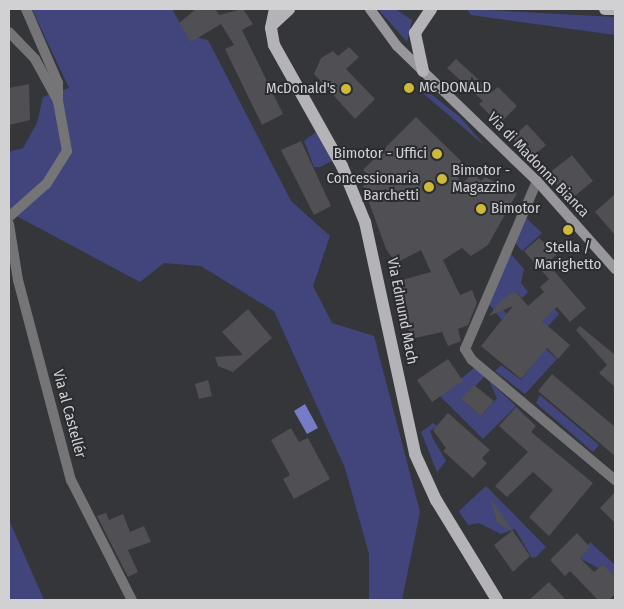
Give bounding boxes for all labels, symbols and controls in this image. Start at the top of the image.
place label: MC DONALD [419,79,491,97]
place label: McDonald's [266,80,336,98]
marker: MC DONALD [403,82,415,94]
marker: McDonald's [340,83,352,95]
street label: Via di Madonna Bianca [483,109,593,221]
place label: Bimotor - Uffici [334,145,427,163]
marker: Bimotor - Uffici [431,148,443,160]
place label: Bimotor - Magazzino [452,161,515,196]
place label: Concessionaria Barchetti [326,169,419,204]
marker: Bimotor - Magazzino [436,173,448,185]
marker: Concessionaria Barchetti [423,181,435,193]
place label: Bimotor [491,200,540,218]
marker: Bimotor [475,203,487,215]
marker: Stella / Marighetto [562,224,574,236]
place label: Stella / Marighetto [535,238,601,273]
street label: Via Edmund Mach [383,256,421,366]
street label: Via al Castellér [49,368,89,460]

